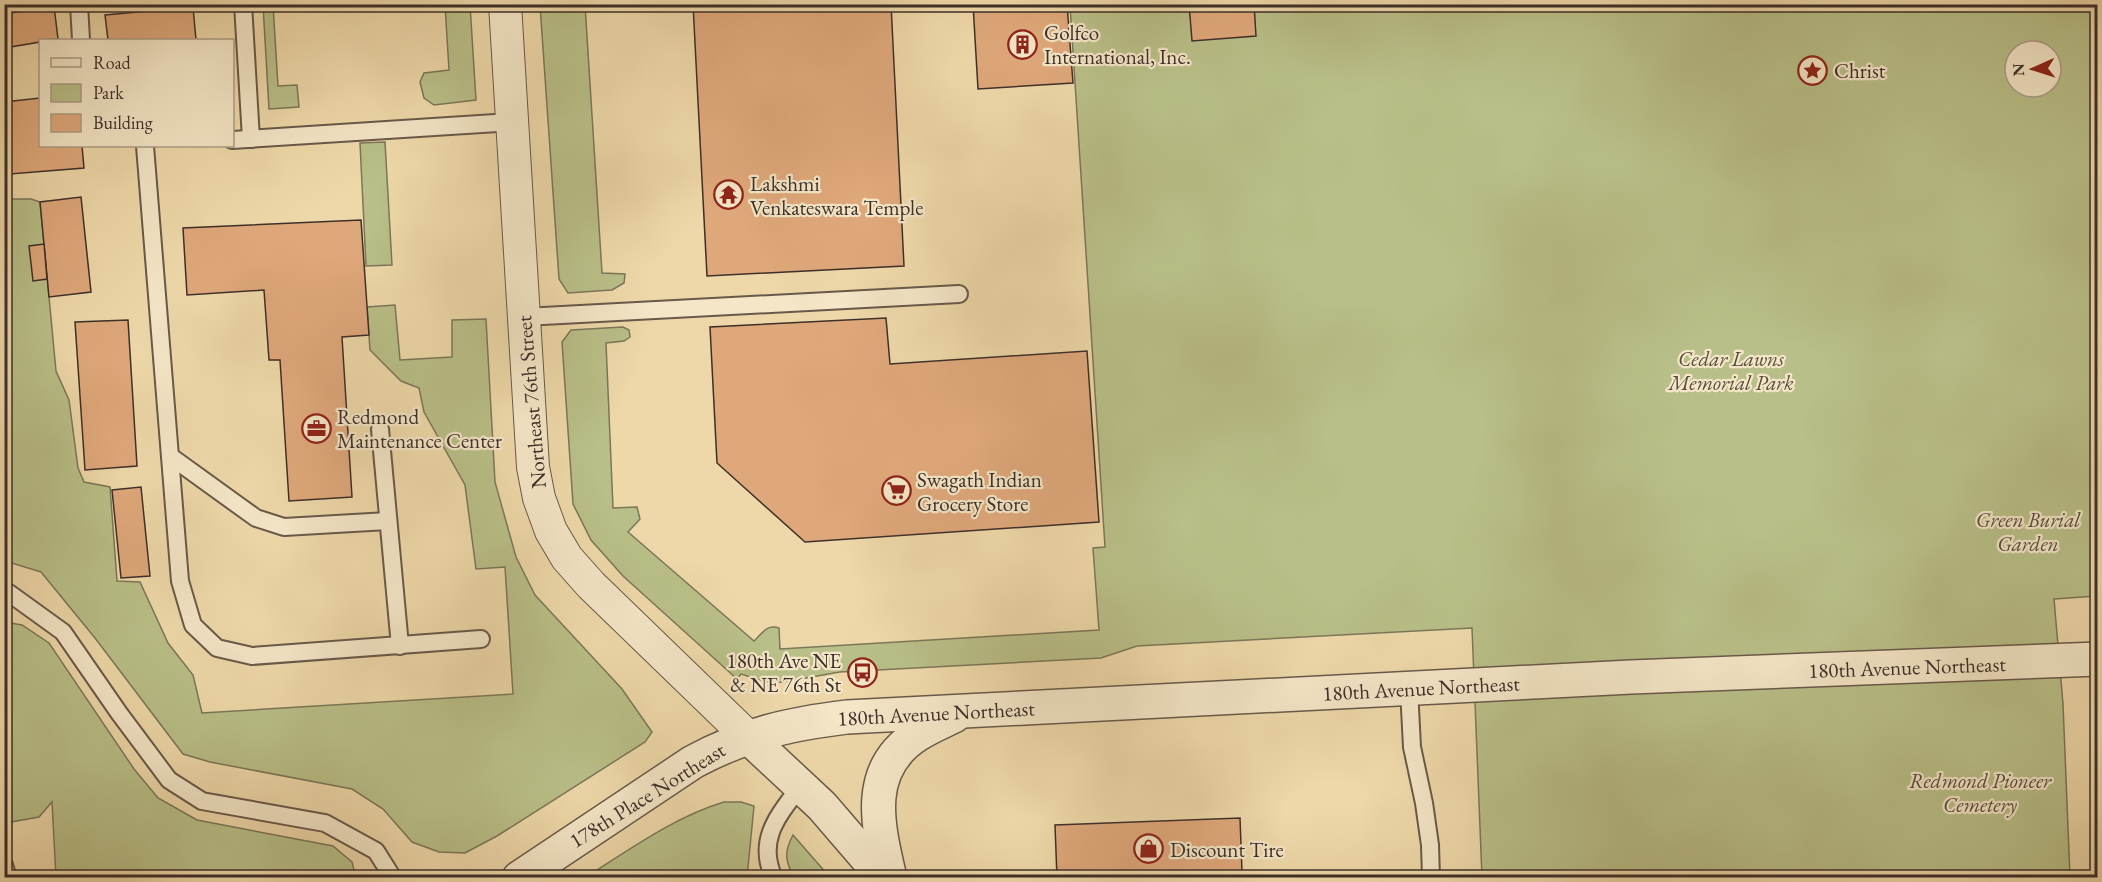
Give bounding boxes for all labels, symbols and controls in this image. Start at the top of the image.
place label: Golfco International, Inc. [1044,19,1191,70]
building icon: Golfco International, Inc. [1007,28,1039,60]
legend [39,39,234,147]
north arrow [2003,39,2063,99]
text: Road [93,51,132,74]
place icon: Christ [1797,54,1829,86]
place label: Christ [1834,57,1886,84]
text: N [2008,63,2029,77]
text: Park [93,81,124,104]
text: Building [93,111,153,134]
place label: Lakshmi Venkateswara Temple [750,170,923,221]
temple icon: Lakshmi Venkateswara Temple [713,179,745,211]
street label: Northeast 76th Street [510,314,552,490]
park label: Cedar Lawns Memorial Park [1666,345,1794,396]
place label: Redmond Maintenance Center [337,403,502,454]
office icon: Redmond Maintenance Center [300,412,332,444]
place label: Swagath Indian Grocery Store [917,466,1042,517]
supermarket icon: Swagath Indian Grocery Store [880,475,912,507]
park label: Green Burial Garden [1976,506,2081,557]
place label: 180th Ave NE & NE 76th St [727,647,841,698]
street label: 180th Avenue Northeast [1808,650,2007,684]
bus stop icon: 180th Ave NE & NE 76th St [846,656,878,688]
street label: 180th Avenue Northeast [1322,669,1521,707]
street label: 180th Avenue Northeast [837,694,1036,732]
street label: 178th Place Northeast [564,736,730,854]
park label: Redmond Pioneer Cemetery [1909,767,2052,818]
shop icon: Discount Tire [1133,833,1165,865]
place label: Discount Tire [1170,836,1284,863]

